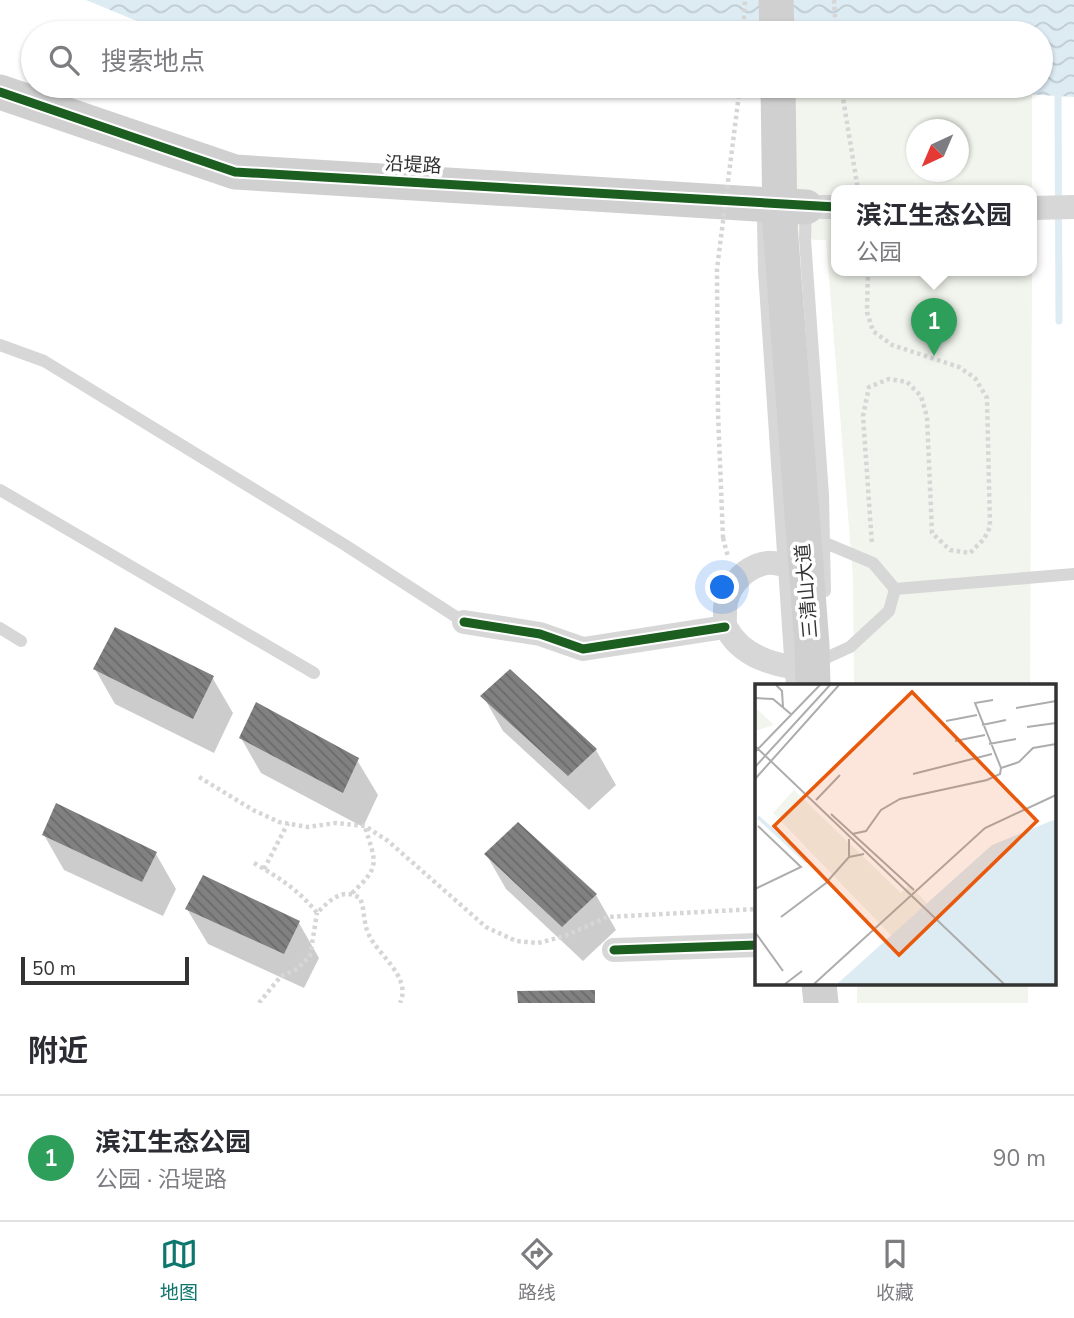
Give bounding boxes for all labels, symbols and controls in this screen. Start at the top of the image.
search box [21,21,1053,98]
icon: search [45,41,83,79]
text: 搜索地点 [101,44,205,79]
north arrow [906,119,969,182]
street label: 沿堤路 [384,151,442,179]
popup [831,185,1037,276]
text: 滨江生态公园 [856,198,1012,233]
text: 公园 [856,237,902,268]
pin: 1 [911,298,957,356]
street label: 三清山大道 [790,543,824,639]
your location [705,570,739,604]
inset map [755,684,1056,986]
scale bar [21,954,189,986]
text: 50 m [32,956,76,982]
text: 附近 [28,1031,88,1072]
text: 滨江生态公园 [95,1125,251,1160]
text: 1 [44,1143,58,1174]
text: 90 m [993,1143,1046,1174]
text: 公园 · 沿堤路 [95,1164,227,1195]
tab: 地图 [160,1235,198,1306]
tab: 路线 [518,1235,556,1306]
tab: 收藏 [876,1235,914,1306]

